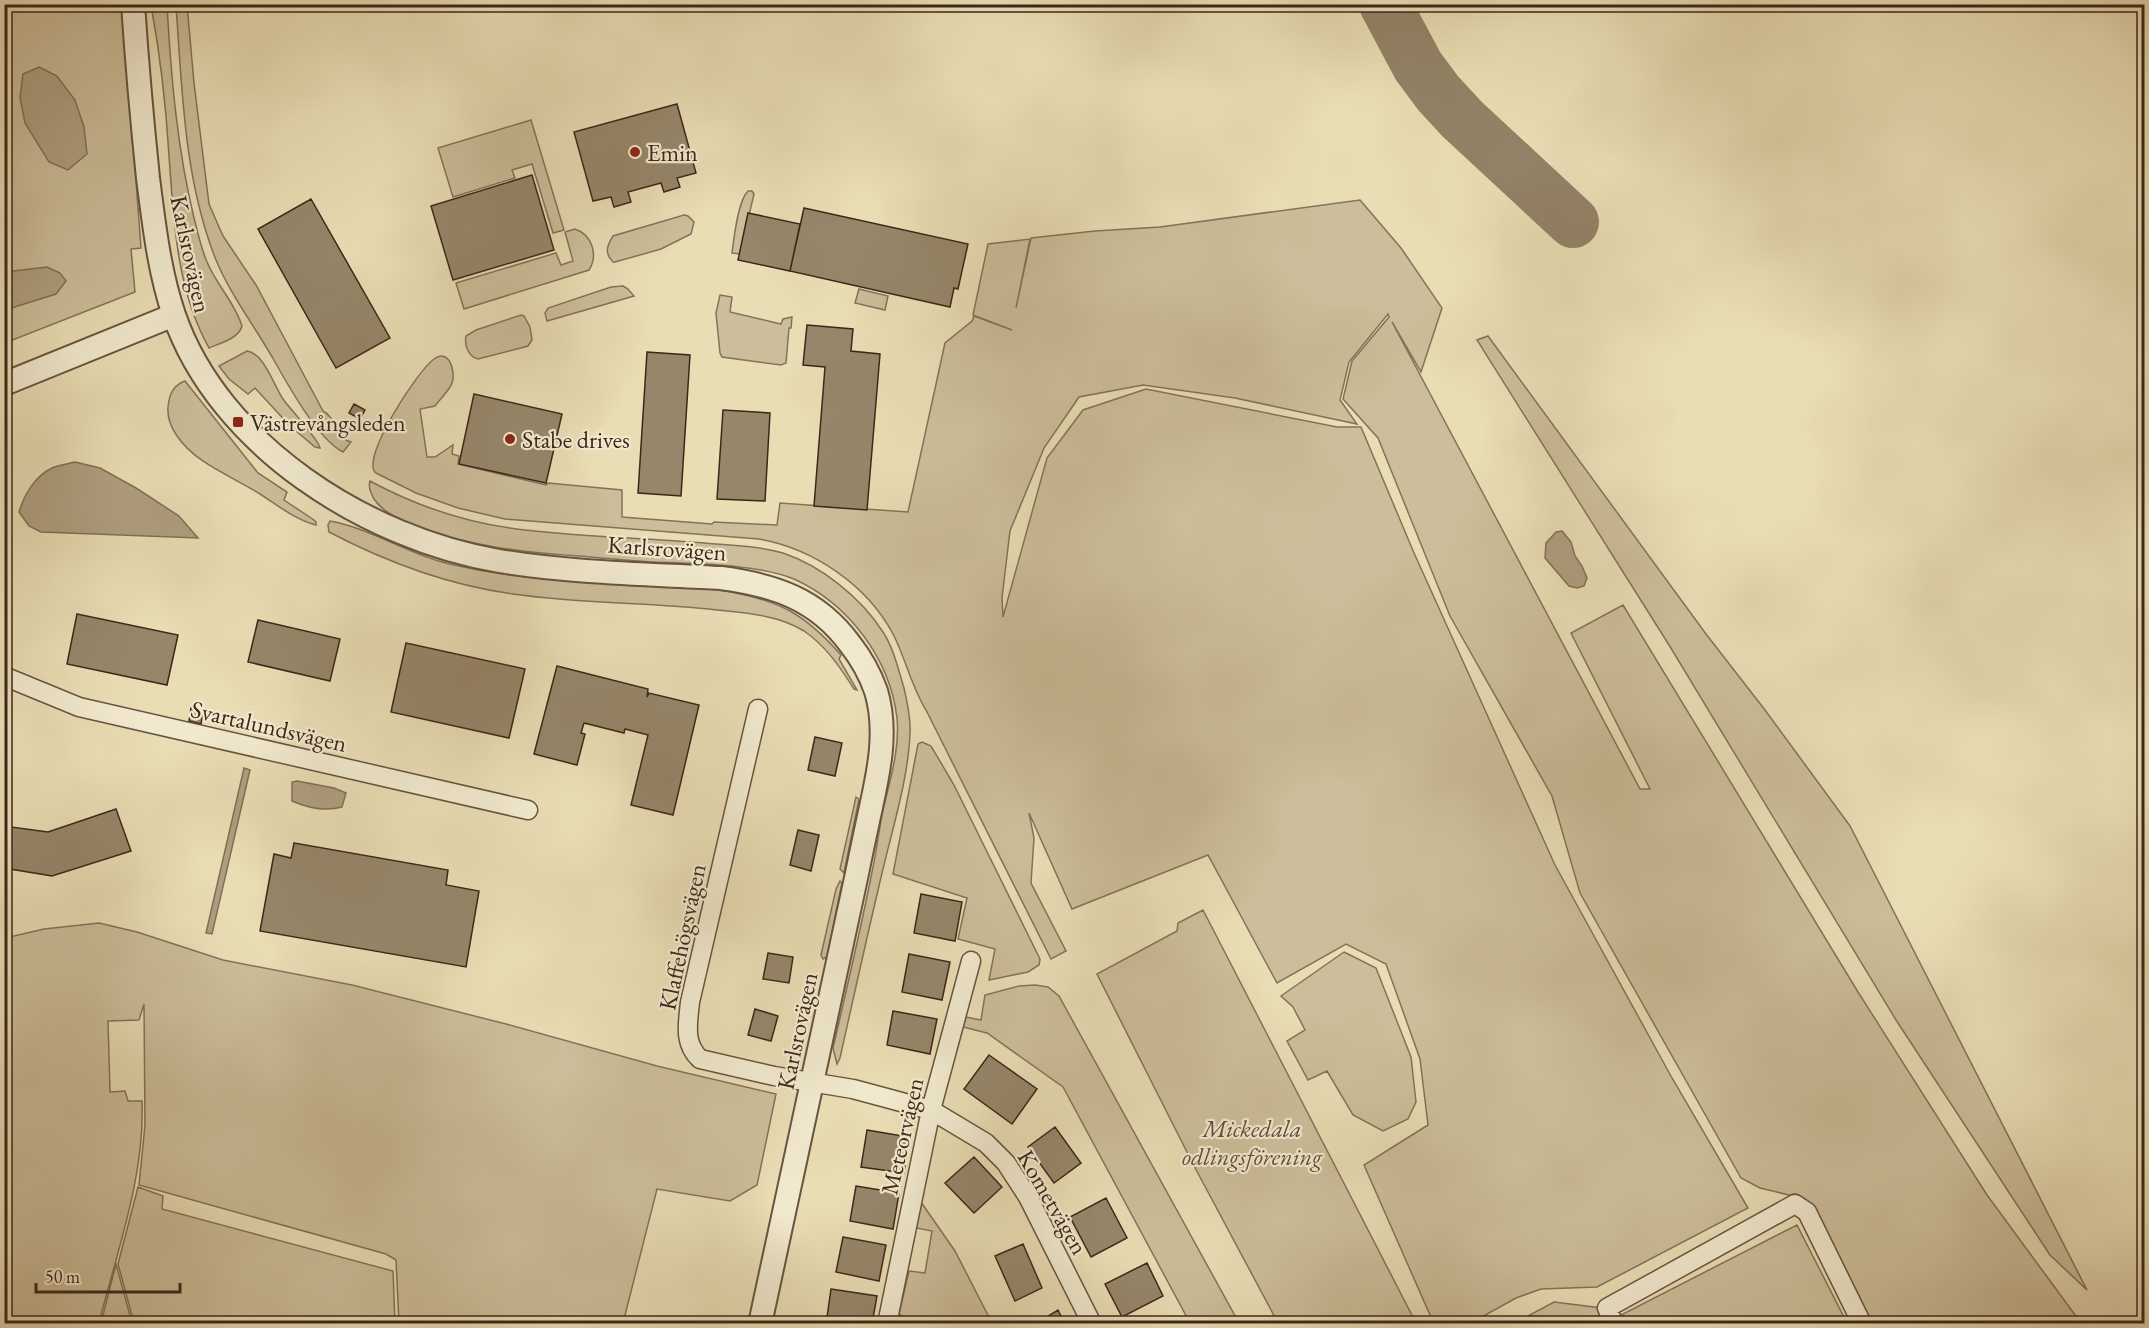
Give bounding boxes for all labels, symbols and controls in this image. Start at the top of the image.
place label: Emin [647,137,698,168]
marker: Emin [628,145,642,159]
street label: Karlsrovägen [163,192,219,316]
place label: Västrevångsleden [250,407,406,438]
marker: Västrevångsleden [231,415,245,429]
place label: Stabe drives [522,424,630,455]
marker: Stabe drives [503,432,517,446]
street label: Karlsrovägen [606,528,728,568]
street label: Svartalundsvägen [188,693,350,759]
street label: Klaffehögsvägen [651,861,713,1013]
street label: Karlsrovägen [769,969,825,1093]
street label: Meteorvägen [873,1074,931,1198]
park label: Mickedala odlingsförening [1182,1113,1323,1172]
street label: Kometvägen [1011,1144,1096,1260]
scale bar [36,1256,180,1294]
text: 50 m [45,1265,80,1288]

